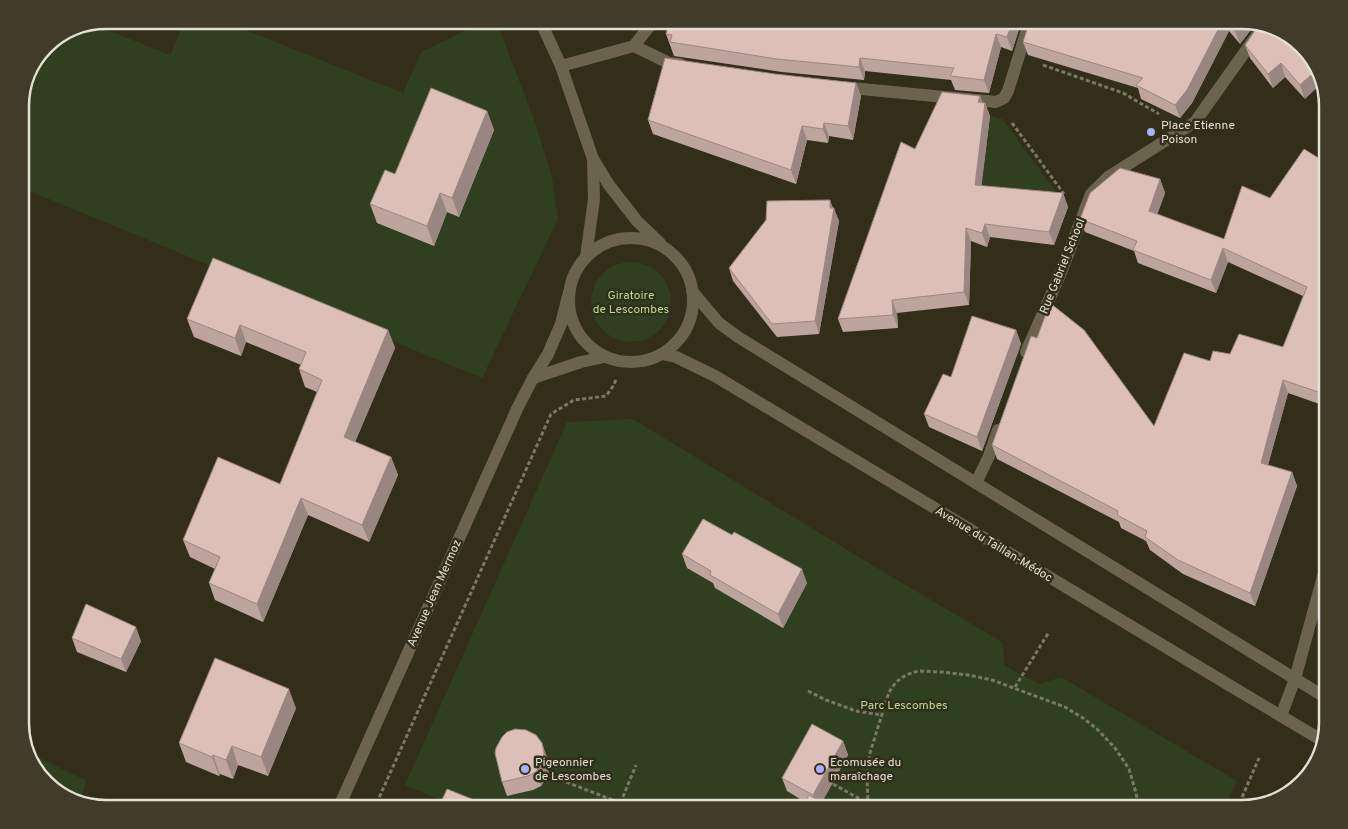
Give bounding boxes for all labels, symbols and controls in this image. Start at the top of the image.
place label: Place Etienne Poison [1161,118,1235,148]
marker: Place Etienne Poison [1145,126,1157,138]
street label: Rue Gabriel School [1036,216,1089,317]
park label: Giratoire de Lescombes [593,288,669,318]
street label: Avenue du Taillan-Médoc [932,503,1055,586]
street label: Avenue Jean Mermoz [404,537,466,650]
park label: Parc Lescombes [860,698,948,714]
place label: Pigeonnier de Lescombes [535,755,611,785]
place label: Ecomusée du maraîchage [830,755,901,785]
marker: Pigeonnier de Lescombes [519,763,531,775]
marker: Ecomusée du maraîchage [814,763,826,775]

